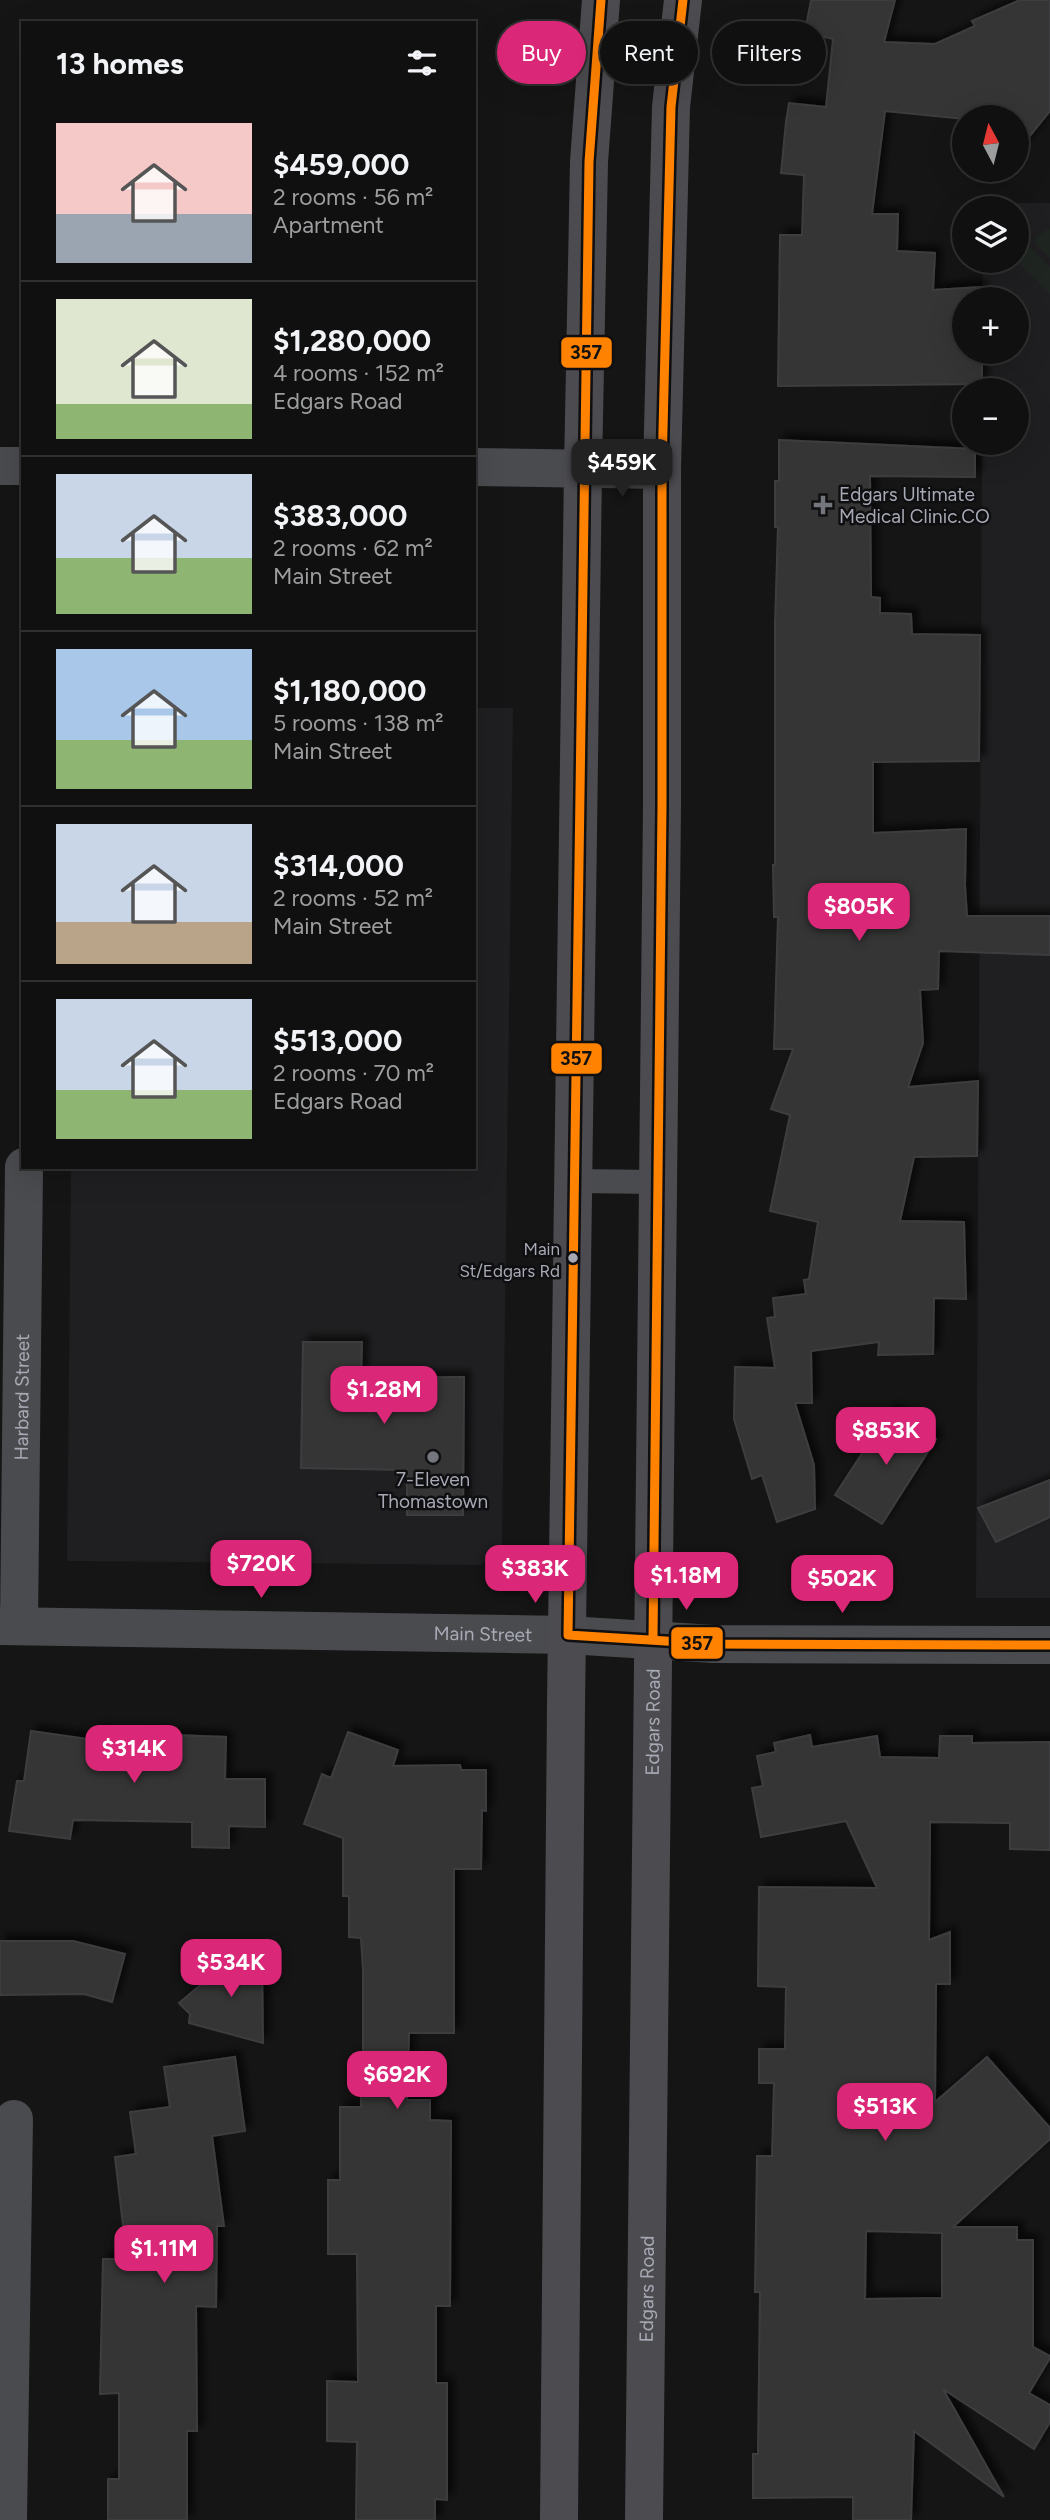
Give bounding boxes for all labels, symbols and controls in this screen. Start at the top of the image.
chip: Buy [497,21,586,84]
chip: Rent [600,21,698,84]
chip: Filters [712,21,826,84]
icon: filters [403,44,441,82]
text: 13 homes [56,45,184,82]
north arrow [952,105,1029,182]
map controls [952,105,1029,455]
text: $459,000 [273,146,409,183]
icon: home [112,151,196,235]
text: 2 rooms · 56 m² [273,183,433,211]
button: layers [952,196,1029,273]
text: Apartment [273,211,384,239]
button: + [952,287,1029,364]
text: $1,280,000 [273,322,431,359]
icon: home [112,327,196,411]
line badge: 357 [560,336,613,369]
text: 357 [570,341,602,364]
text: 4 rooms · 152 m² [273,359,444,387]
button: − [952,378,1029,455]
text: Edgars Road [273,387,402,415]
pin: $459K [573,440,671,499]
text: $459K [587,448,657,476]
place label: Edgars Ultimate Medical Clinic.CO [839,483,990,528]
marker: Edgars Ultimate Medical Clinic.CO [813,495,833,515]
text: $383,000 [273,497,407,534]
icon: home [112,502,196,586]
text: 2 rooms · 62 m² [273,534,433,562]
text: Main Street [273,562,392,590]
text: $1,180,000 [273,672,426,709]
icon: home [112,677,196,761]
text: 5 rooms · 138 m² [273,709,444,737]
text: Main Street [273,737,392,765]
text: $314,000 [273,847,404,884]
icon: home [112,852,196,936]
text: 2 rooms · 52 m² [273,884,433,912]
pin: $805K [810,884,908,943]
text: $805K [824,892,894,920]
text: Main Street [273,912,392,940]
text: $513,000 [273,1022,402,1059]
icon: home [112,1027,196,1111]
line badge: 357 [550,1042,603,1075]
text: 357 [560,1047,592,1070]
text: 2 rooms · 70 m² [273,1059,434,1087]
text: Edgars Road [273,1087,402,1115]
place label: Main St/Edgars Rd [459,1239,560,1281]
marker: Main St/Edgars Rd [566,1251,580,1265]
street label: Harbard Street [10,1334,34,1461]
pin: $1.28M [327,1366,441,1426]
text: $1.28M [346,1375,422,1403]
pin: $853K [837,1408,935,1467]
text: $853K [852,1416,920,1444]
marker: 7-Eleven Thomastown [425,1449,441,1465]
place label: 7-Eleven Thomastown [378,1468,488,1513]
pin: $720K [212,1540,310,1600]
pin: $383K [486,1546,584,1605]
text: $720K [226,1549,296,1577]
pin: $1.18M [629,1552,743,1612]
text: $383K [501,1554,569,1582]
pin: $502K [793,1556,891,1615]
text: $1.18M [650,1561,722,1589]
text: $502K [807,1564,877,1592]
street label: Main Street [433,1622,532,1646]
line badge: 357 [670,1626,724,1660]
text: 357 [681,1632,713,1655]
street label: Edgars Road [641,1668,665,1776]
pin: $314K [85,1726,183,1785]
text: $314K [101,1734,167,1762]
pin: $534K [182,1940,280,1999]
text: $534K [197,1948,265,1976]
pin: $692K [348,2052,446,2111]
text: $692K [363,2060,431,2088]
pin: $513K [836,2084,934,2143]
text: $513K [853,2092,917,2120]
pin: $1.11M [107,2226,221,2285]
text: $1.11M [130,2234,198,2262]
street label: Edgars Road [635,2235,659,2343]

